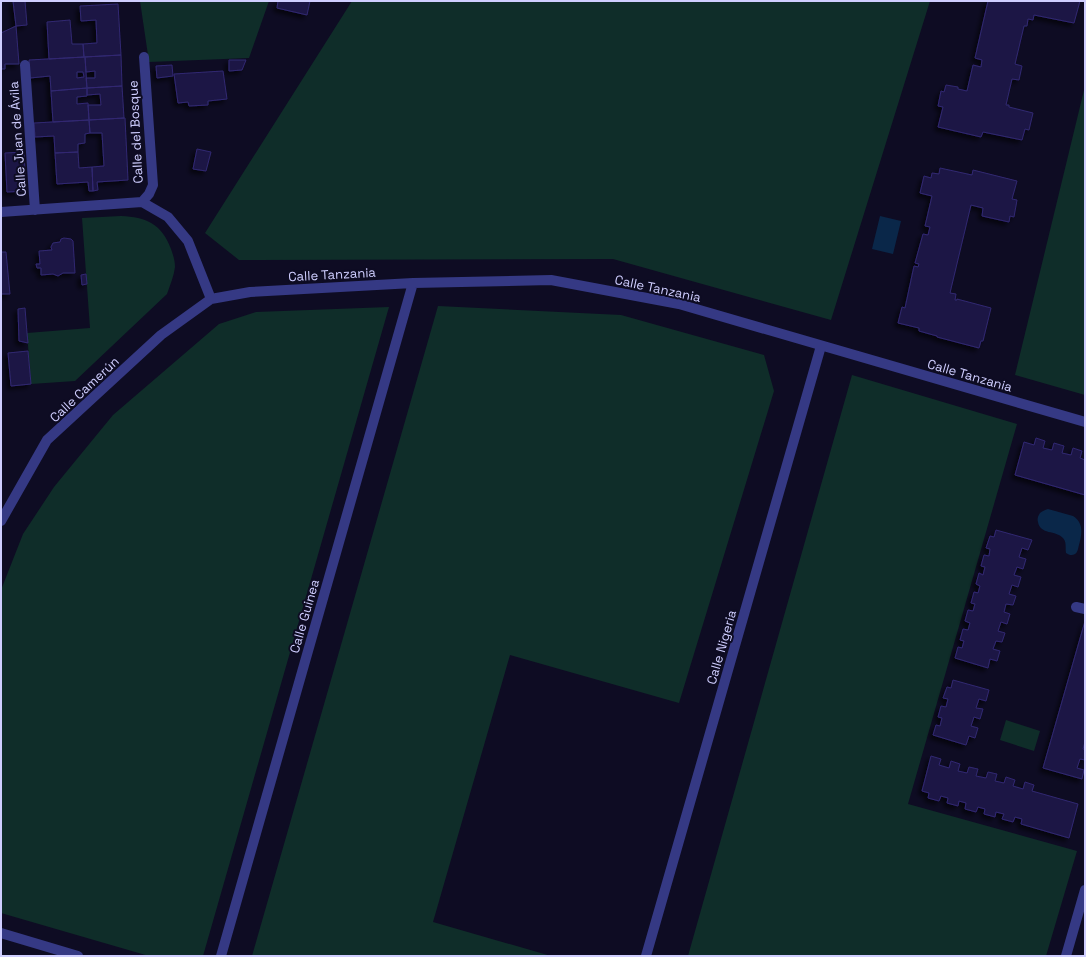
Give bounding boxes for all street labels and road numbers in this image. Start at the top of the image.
street label: Calle Juan de Ávila [5,80,30,197]
street label: Calle del Bosque [124,80,147,184]
street label: Calle Tanzania [288,264,377,285]
street label: Calle Tanzania [613,271,703,306]
street label: Calle Camerún [46,353,123,426]
street label: Calle Tanzania [925,355,1015,396]
street label: Calle Guinea [286,577,323,655]
street label: Calle Nigeria [703,607,740,686]

